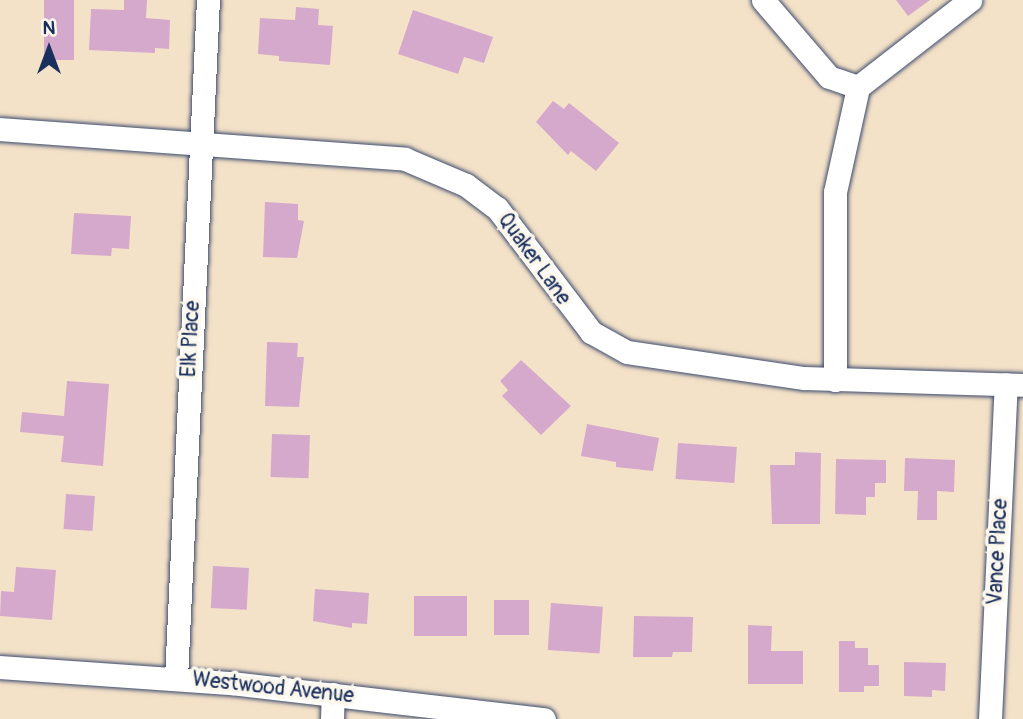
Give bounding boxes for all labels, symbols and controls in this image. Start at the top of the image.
north arrow [14,14,84,84]
text: N [43,16,55,40]
street label: Quaker Lane [492,208,576,310]
street label: Elk Place [176,300,206,378]
street label: Vance Place [983,498,1013,606]
street label: Westwood Avenue [191,667,355,709]

